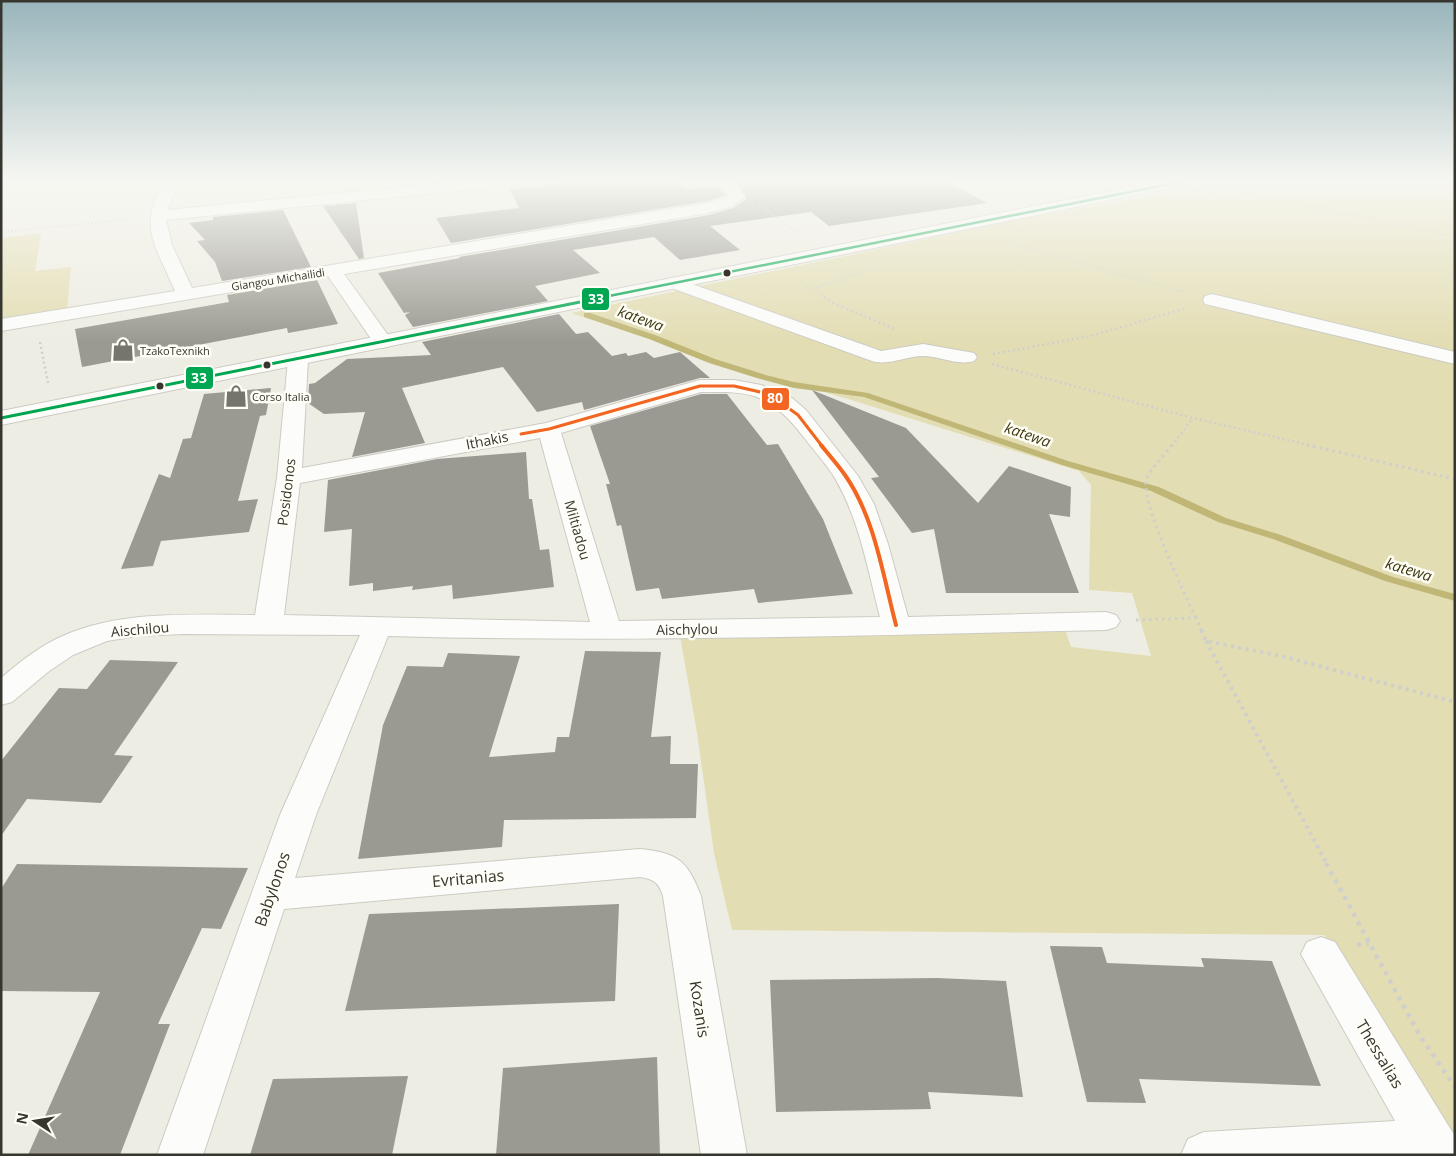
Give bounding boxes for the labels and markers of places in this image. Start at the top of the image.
unlabelled marker [722,268,732,278]
shop icon: TzakoTexnikh [110,337,136,363]
place label: TzakoTexnikh [140,343,210,358]
unlabelled marker [262,360,272,370]
unlabelled marker [155,381,165,391]
shop icon: Corso Italia [223,383,249,409]
place label: Corso Italia [252,389,310,404]

